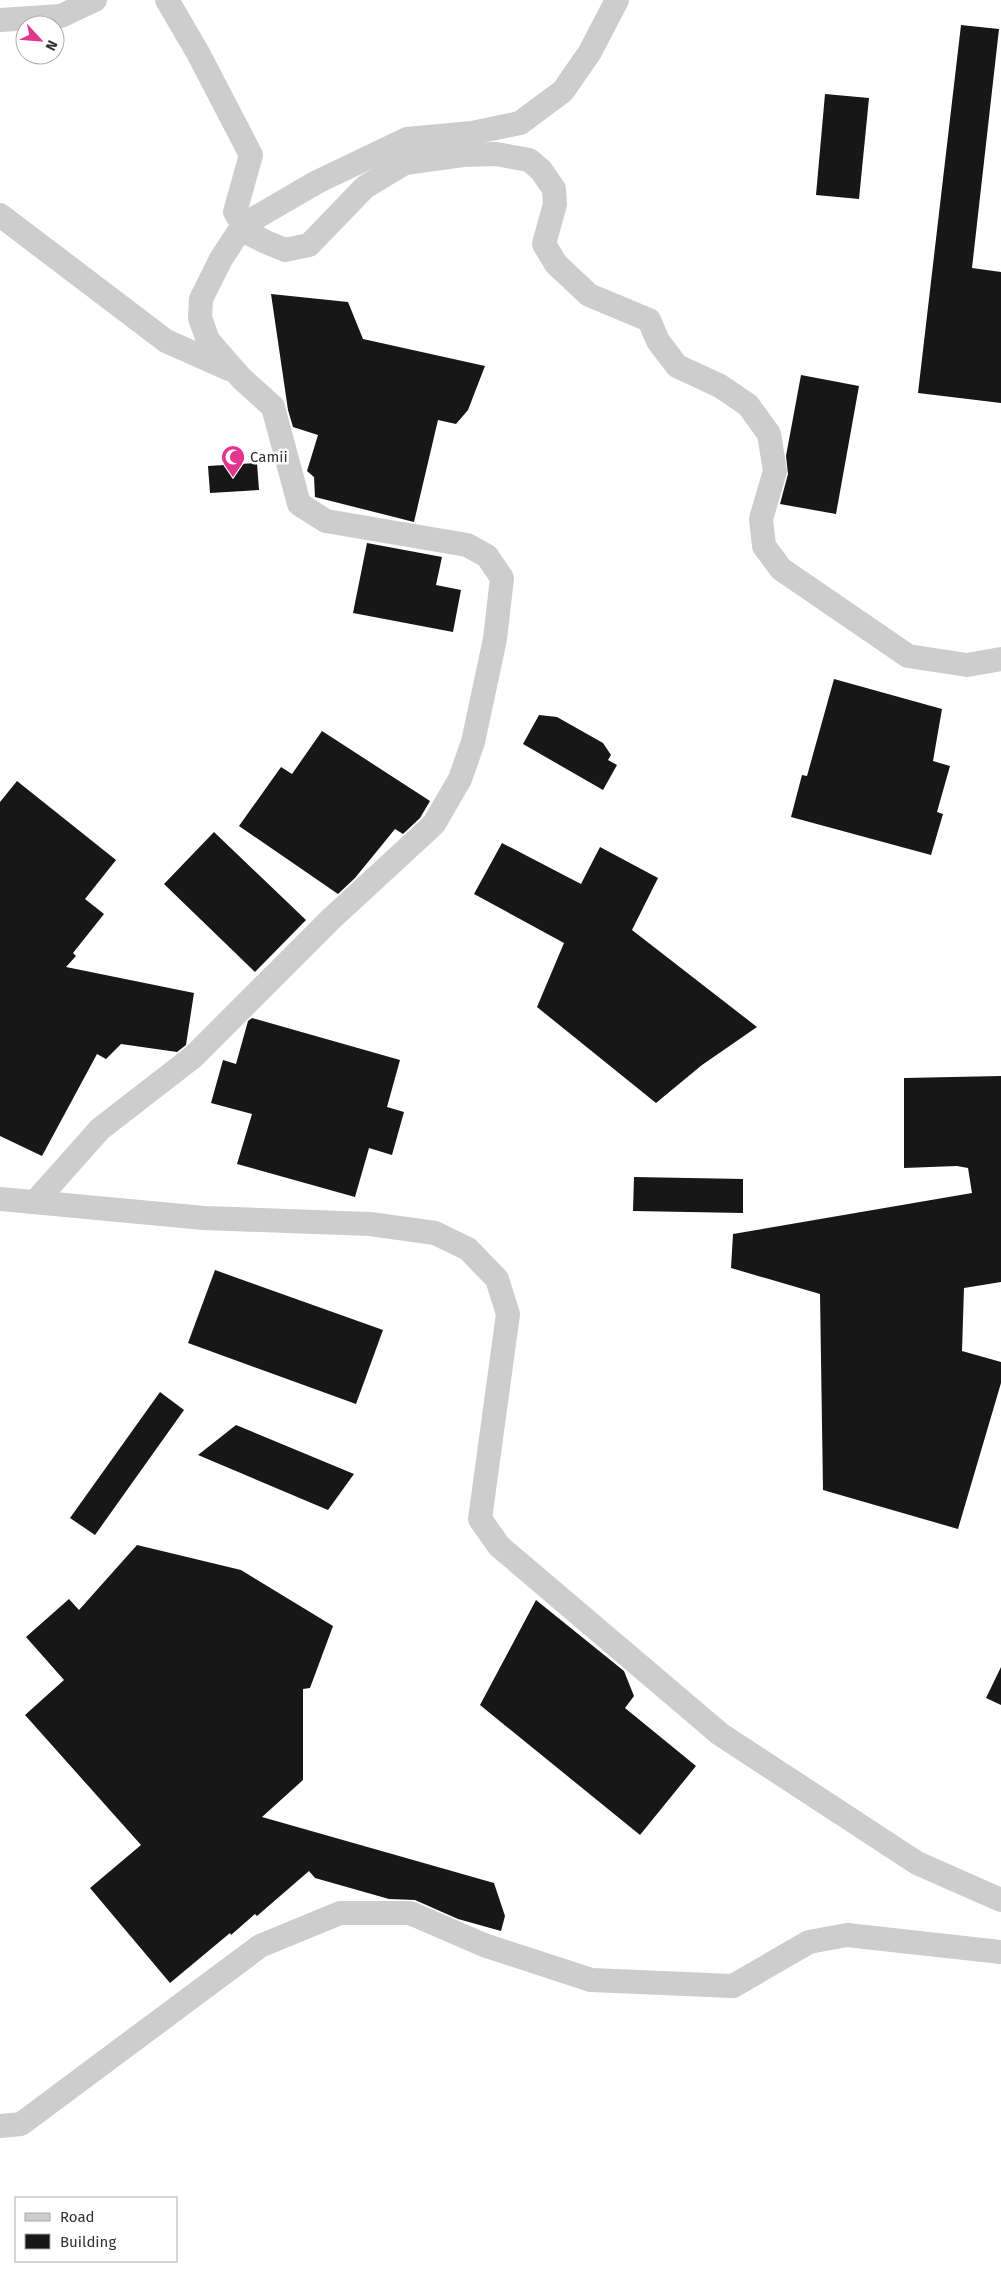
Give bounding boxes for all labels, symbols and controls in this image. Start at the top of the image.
north arrow [15,15,65,65]
text: N [42,38,61,53]
mosque icon: Camii [220,444,246,478]
place label: Camii [250,448,288,466]
legend [15,2197,178,2262]
text: Road [60,2208,95,2226]
text: Building [60,2233,116,2251]

